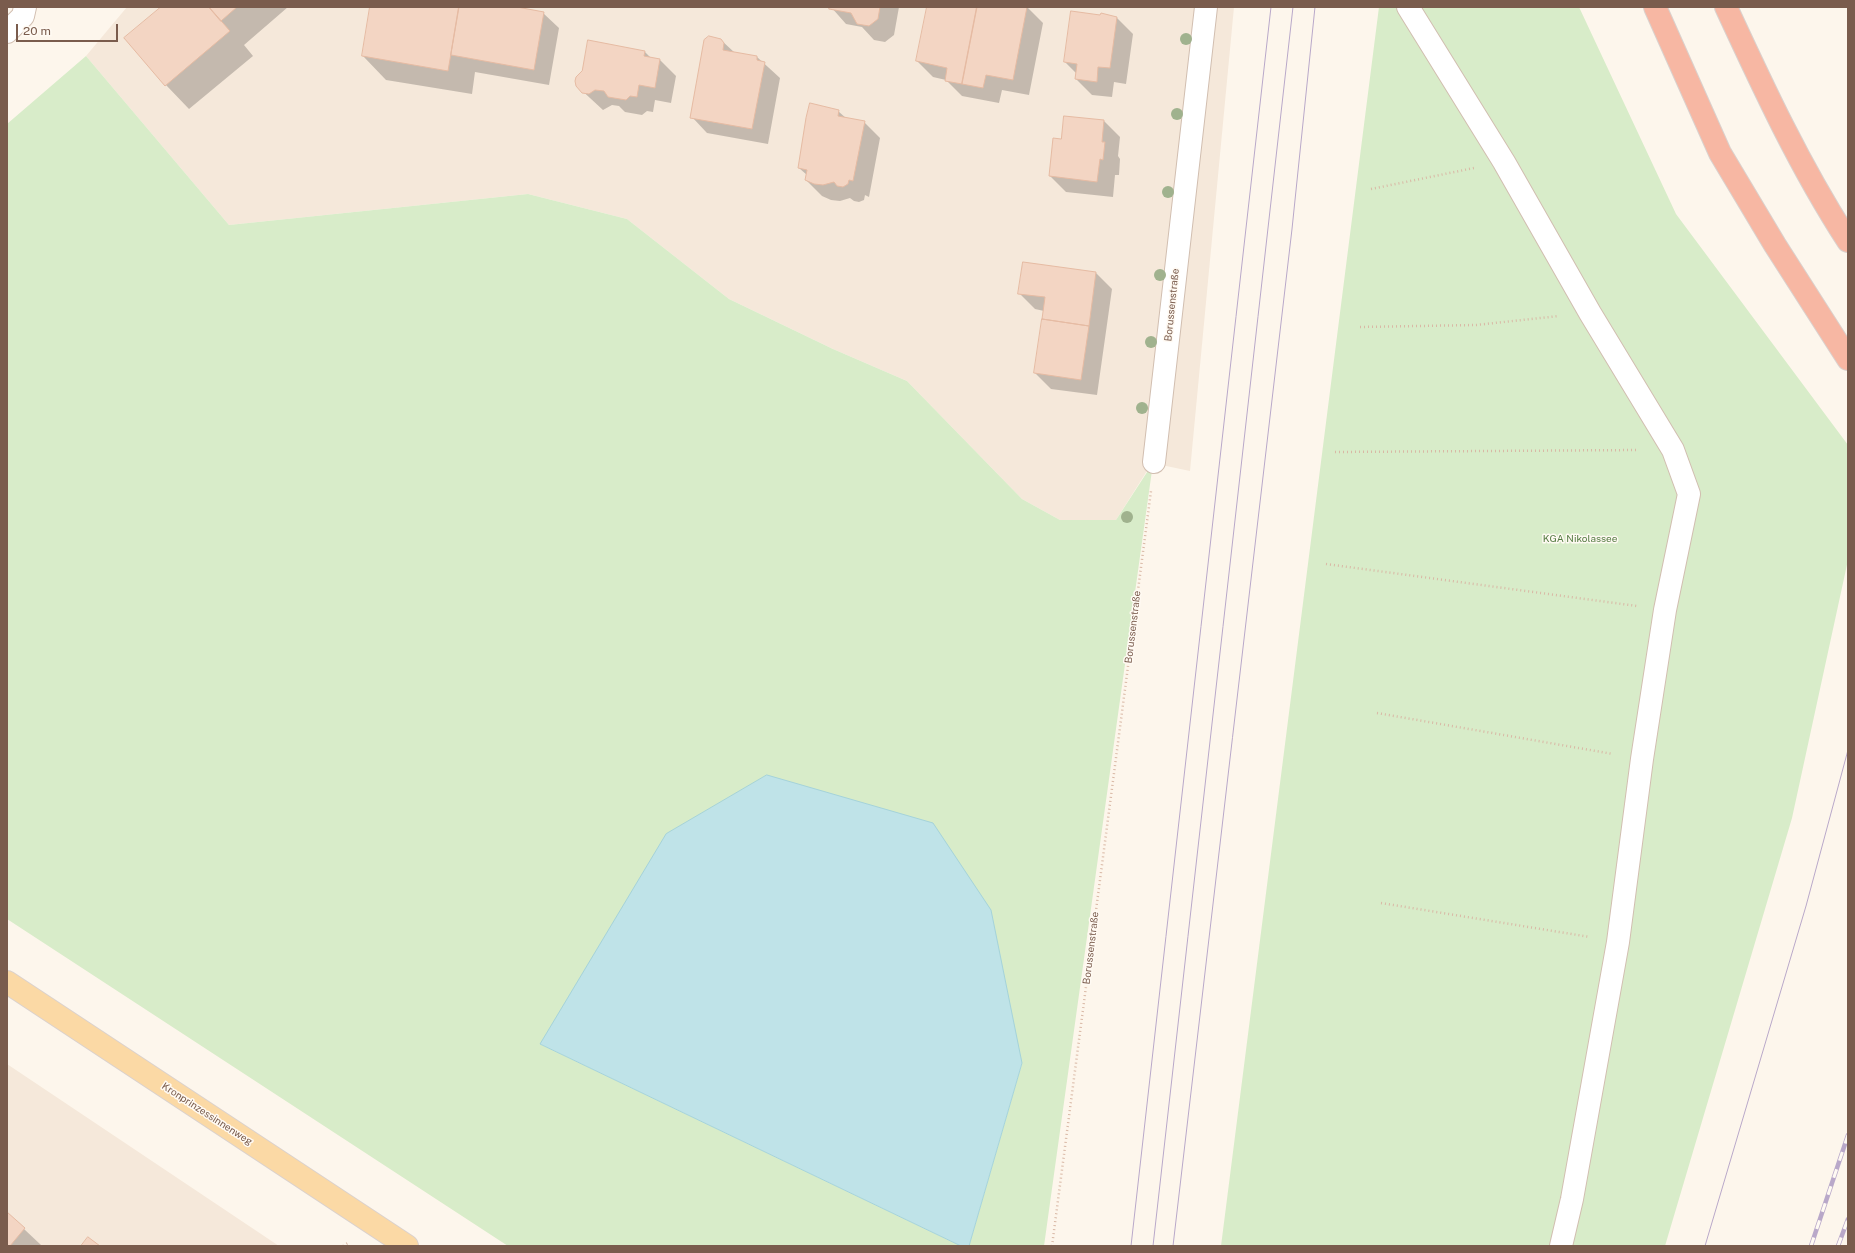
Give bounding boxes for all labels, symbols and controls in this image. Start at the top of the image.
scale bar [18,16,120,42]
text: 20 m [23,24,51,38]
street label: Borussenstraße [1162,268,1182,342]
park label: KGA Nikolassee [1543,533,1617,545]
street label: Borussenstraße [1123,590,1143,664]
street label: Borussenstraße [1081,911,1101,985]
street label: Kronprinzessinnenweg [159,1080,255,1148]

